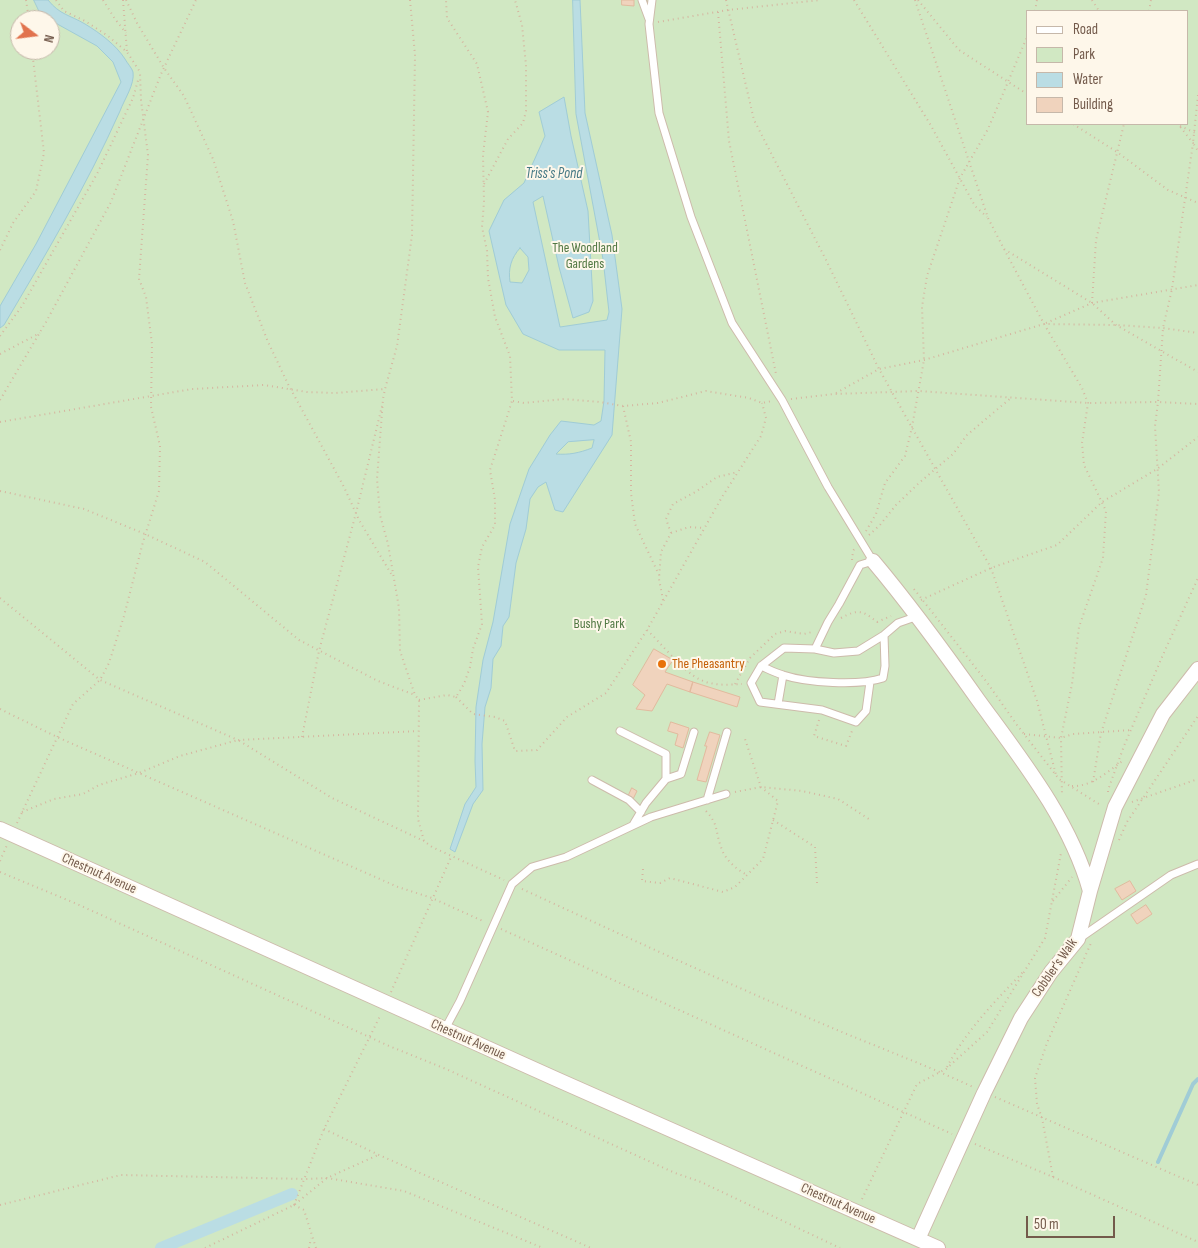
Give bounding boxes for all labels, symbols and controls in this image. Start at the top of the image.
north arrow [10,10,60,60]
legend [1026,10,1188,125]
text: Road [1073,20,1098,39]
text: N [40,33,58,45]
text: Park [1073,45,1095,64]
text: Water [1073,70,1103,89]
text: Building [1073,95,1113,114]
water label: Triss's Pond [526,165,582,183]
park label: The Woodland Gardens [552,240,618,272]
park label: Bushy Park [573,616,625,632]
place label: The Pheasantry [672,656,745,672]
marker: The Pheasantry [656,658,668,670]
street label: Chestnut Avenue [59,850,139,898]
street label: Cobbler's Walk [1029,935,1081,1001]
street label: Chestnut Avenue [428,1016,508,1064]
street label: Chestnut Avenue [798,1180,878,1228]
scale bar [1028,1206,1117,1238]
text: 50 m [1034,1215,1059,1234]

